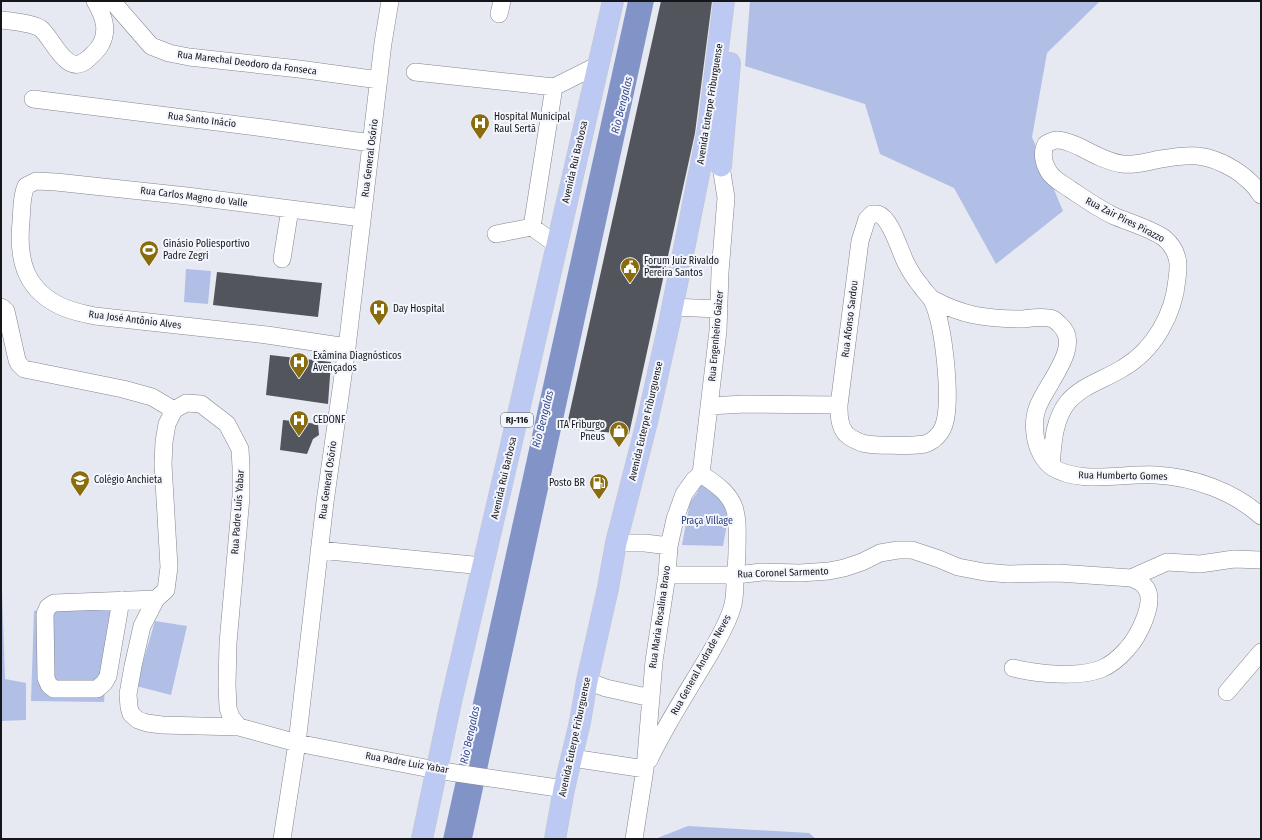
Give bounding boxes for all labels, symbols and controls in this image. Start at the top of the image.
street label: Avenida Euterpe Friburguense [695,43,725,165]
street label: Rua Marechal Deodoro da Fonseca [177,48,317,78]
water label: Rio Bengalas [609,75,635,135]
street label: Rua Santo Inácio [167,110,237,130]
place label: Hospital Municipal Raul Sertã [494,111,570,135]
hospital icon: Hospital Municipal Raul Sertã [469,112,491,140]
street label: Rua General Osório [359,118,381,198]
street label: Avenida Rui Barbosa [560,120,590,204]
street label: Rua Carlos Magno do Valle [140,184,248,210]
street label: Rua Zair Pires Pirazzo [1083,195,1167,245]
place label: Ginásio Poliesportivo Padre Zegri [163,238,250,262]
sports icon: Ginásio Poliesportivo Padre Zegri [138,239,160,267]
place label: Forum Juiz Rivaldo Pereira Santos [644,255,719,279]
public building icon: Forum Juiz Rivaldo Pereira Santos [619,256,641,284]
street label: Rua Afonso Sardou [839,280,861,358]
street label: Rua Engenheiro Gaizer [706,289,726,382]
hospital icon: Day Hospital [368,298,390,326]
place label: Day Hospital [393,303,445,315]
street label: Rua José Antônio Alves [88,308,182,332]
place label: Exâmina Diagnósticos Avençados [313,350,402,374]
hospital icon: Exâmina Diagnósticos Avençados [288,351,310,379]
street label: Avenida Euterpe Friburguense [626,360,666,482]
water label: Rio Bengalas [530,389,556,449]
hospital icon: CEDONF [288,409,310,437]
road number: RJ-116 [501,413,533,427]
place label: CEDONF [313,414,346,426]
place label: ITA Friburgo Pneus [557,419,605,443]
shop icon: ITA Friburgo Pneus [608,420,630,448]
street label: Avenida Rui Barbosa [489,436,519,520]
street label: Rua General Osório [317,440,339,520]
school or university icon: Colégio Anchieta [69,469,91,497]
street label: Rua Padre Luís Yabar [228,469,247,555]
street label: Rua Humberto Gomes [1078,469,1168,483]
fuel station icon: Posto BR [588,472,610,500]
place label: Colégio Anchieta [94,474,162,486]
place label: Posto BR [549,477,586,489]
park label: Praça Village [681,515,733,527]
street label: Rua Maria Rosalina Bravo [647,565,673,669]
street label: Rua Coronel Sarmento [737,565,829,581]
street label: Rua General Andrade Neves [668,613,734,717]
street label: Avenida Euterpe Friburguense [556,676,594,798]
water label: Rio Bengalas [458,705,483,765]
street label: Rua Padre Luiz Yabar [364,750,450,776]

